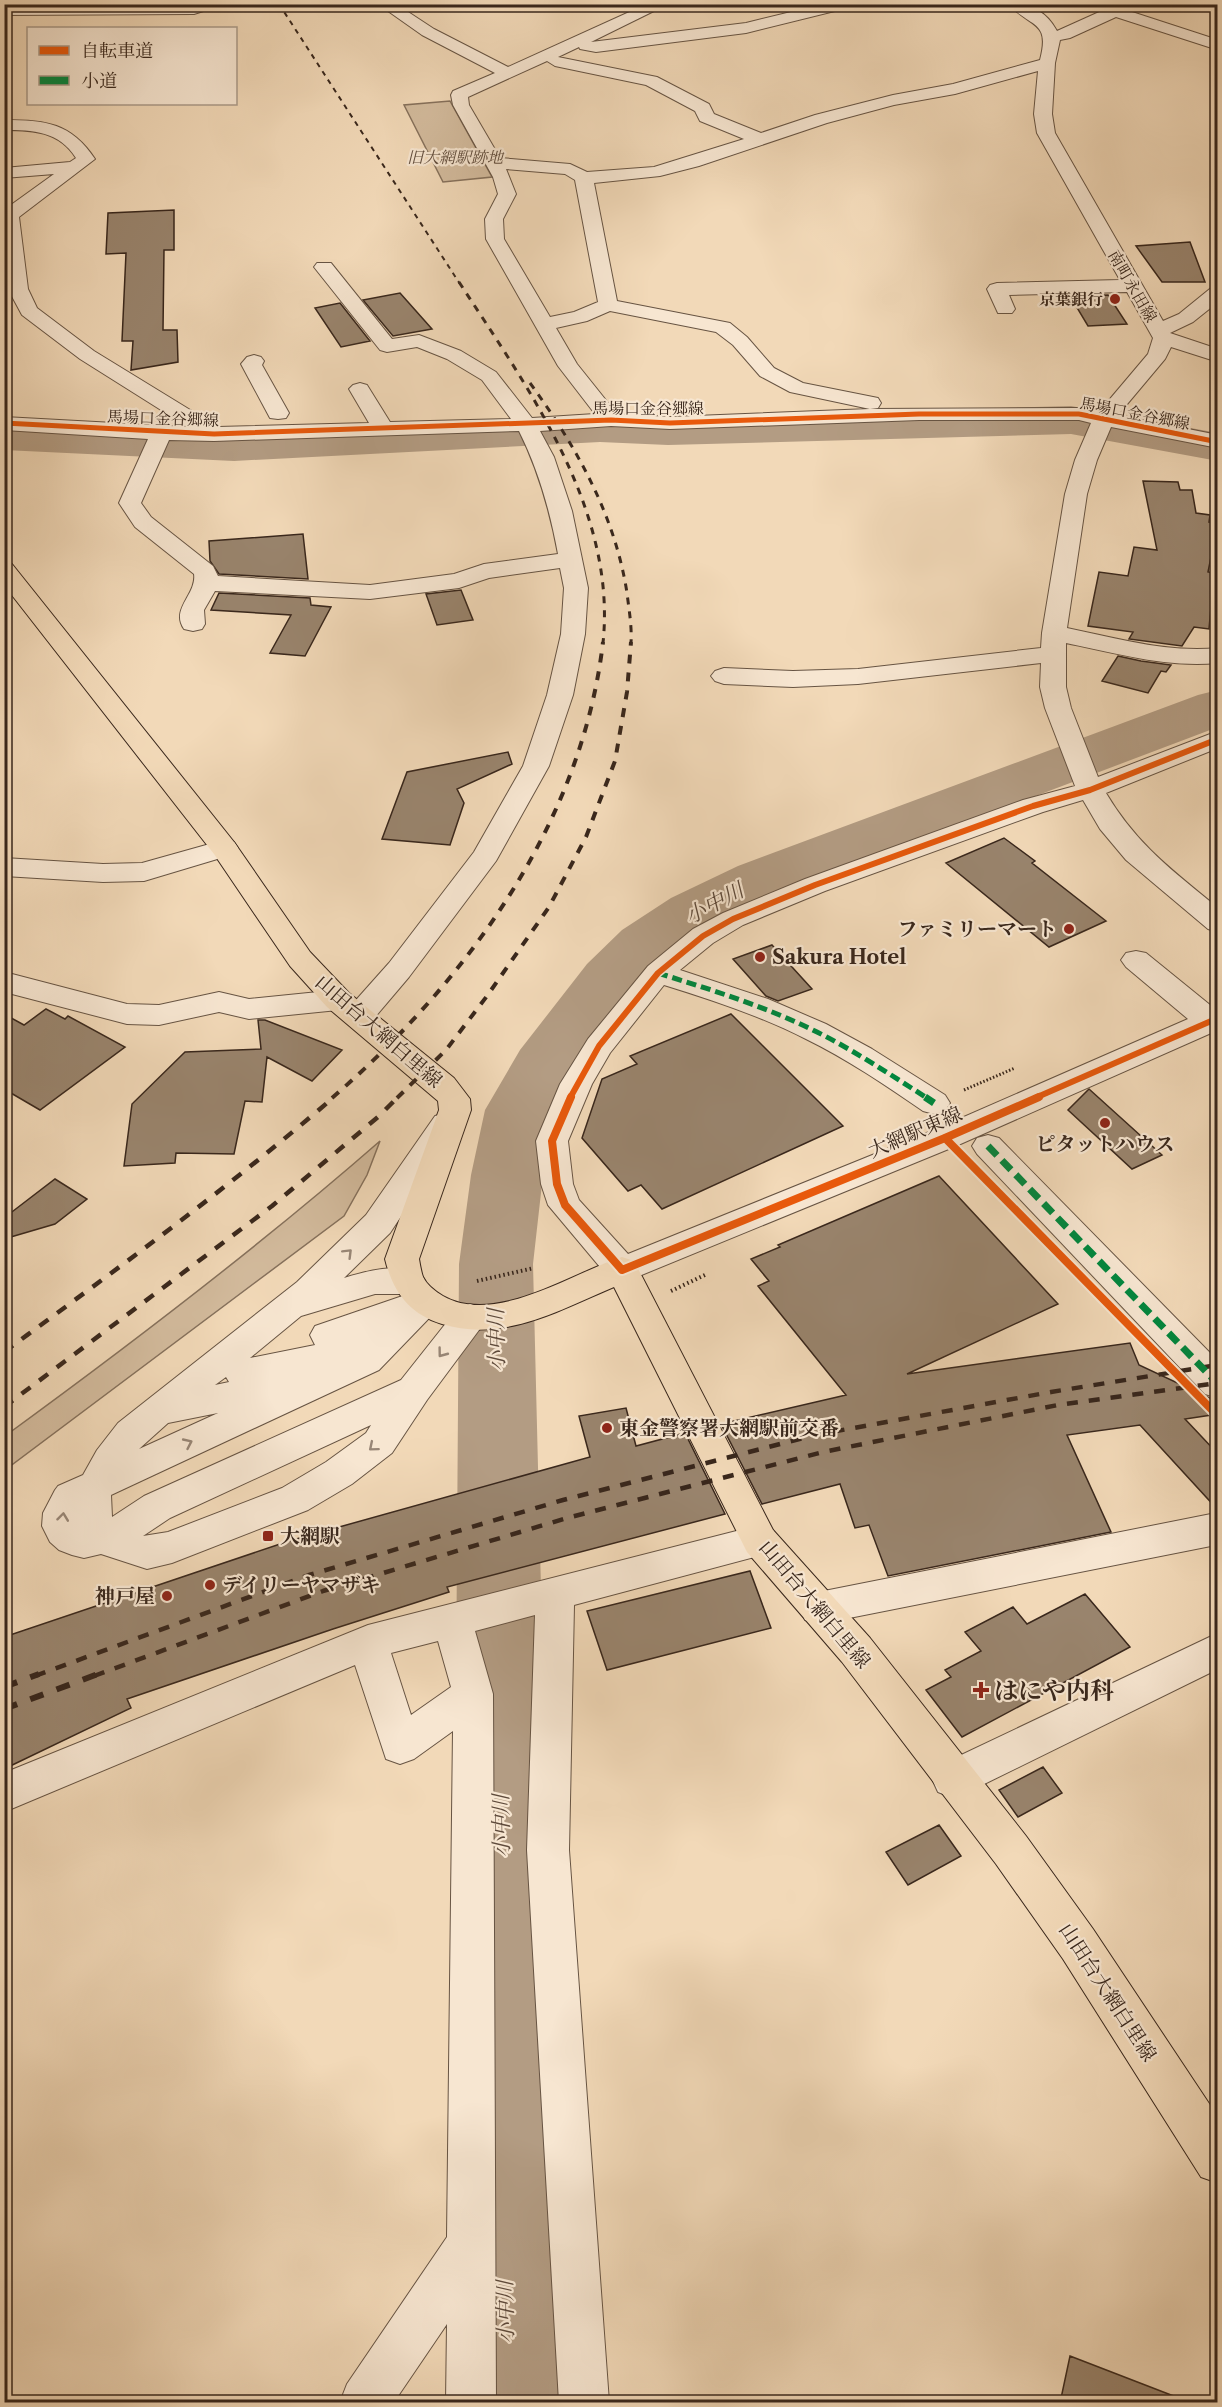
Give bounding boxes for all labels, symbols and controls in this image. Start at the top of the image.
legend [27,27,237,105]
text: 自転車道 [81,40,153,62]
text: 小道 [81,70,117,92]
park label: 旧大網駅跡地 [407,147,505,167]
street label: 南町永田線 [1104,246,1162,326]
place label: 京葉銀行 [1039,289,1103,309]
marker: 京葉銀行 [1108,292,1122,306]
street label: 馬場口金谷郷線 [1078,392,1192,434]
street label: 馬場口金谷郷線 [592,398,704,418]
street label: 馬場口金谷郷線 [107,406,219,430]
water label: 小中川 [680,876,749,929]
place label: ファミリーマート [897,917,1057,941]
marker: ファミリーマート [1062,922,1076,936]
place label: Sakura Hotel [772,945,906,969]
marker: Sakura Hotel [753,950,767,964]
street label: 山田台大網白里線 [311,969,447,1093]
street label: 大網駅東線 [864,1101,966,1163]
marker: ピタットハウス [1098,1116,1112,1130]
place label: ピタットハウス [1036,1132,1175,1156]
one-way arrow [341,1249,352,1260]
water label: 小中川 [483,1306,509,1372]
one-way arrow [438,1347,449,1358]
place label: 東金警察署大網駅前交番 [619,1416,839,1440]
marker: 東金警察署大網駅前交番 [600,1421,614,1435]
one-way arrow [182,1438,193,1450]
one-way arrow [369,1440,380,1451]
one-way arrow [56,1512,68,1522]
place label: 大網駅 [280,1524,340,1548]
marker: 大網駅 [261,1529,275,1543]
street label: 山田台大網白里線 [754,1535,876,1673]
place label: デイリーヤマザキ [222,1573,381,1597]
marker: デイリーヤマザキ [203,1578,217,1592]
place label: 神戸屋 [95,1584,155,1608]
marker: 神戸屋 [160,1589,174,1603]
place label: はにや内科 [994,1676,1114,1705]
marker: はにや内科 [972,1681,990,1699]
water label: 小中川 [488,1792,514,1858]
street label: 山田台大網白里線 [1054,1918,1162,2066]
water label: 小中川 [492,2278,518,2344]

